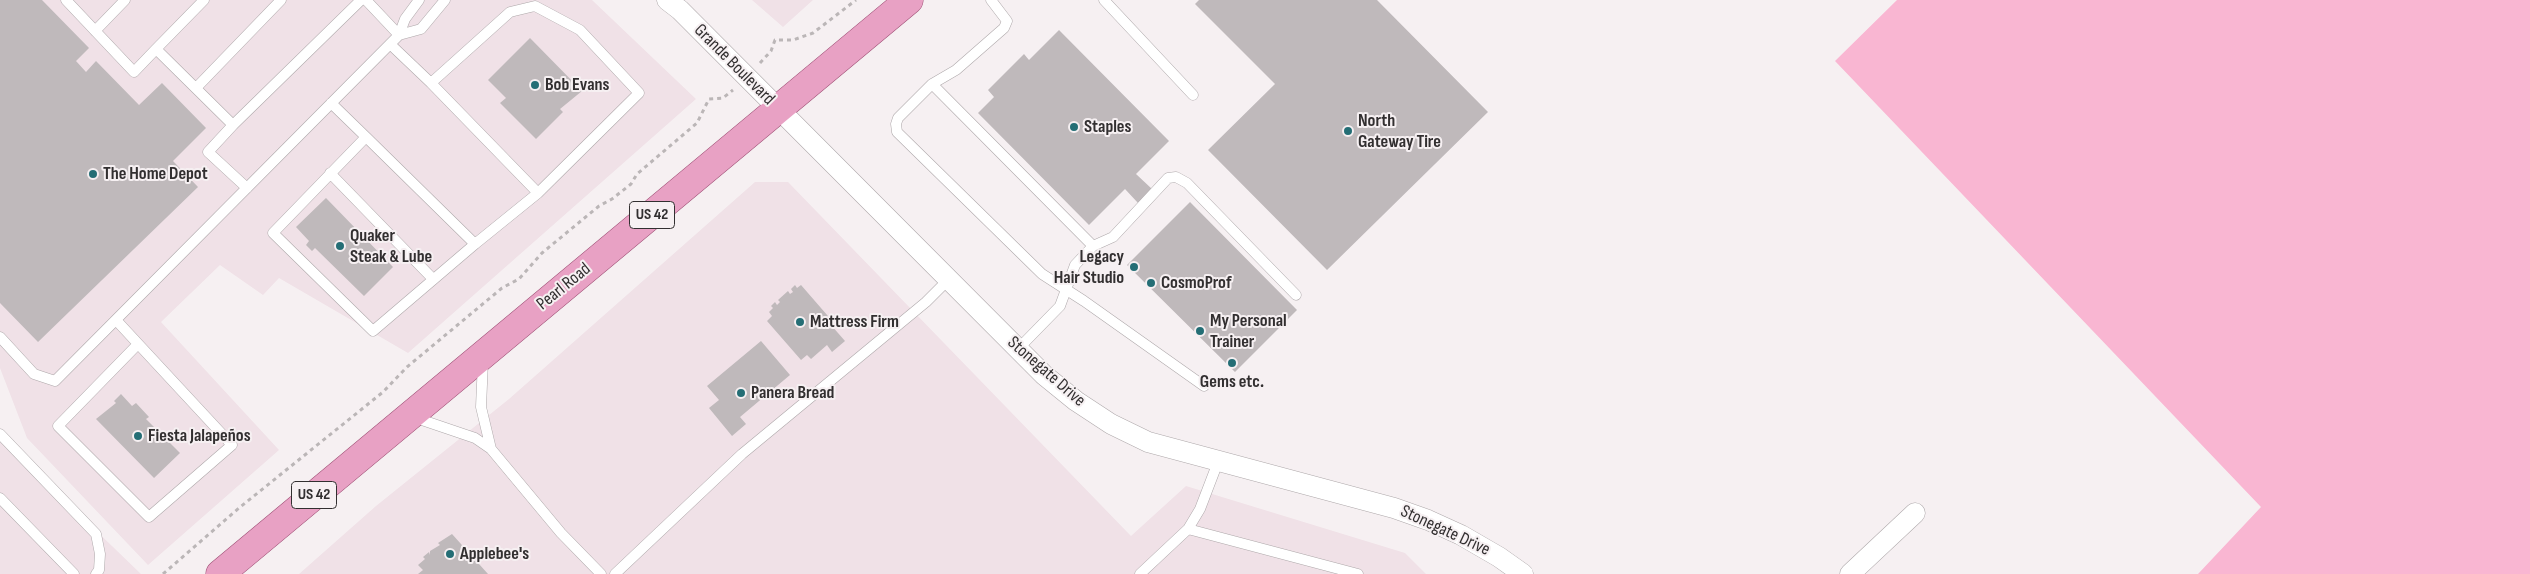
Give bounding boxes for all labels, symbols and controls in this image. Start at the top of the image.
street label: Grande Boulevard [689,20,779,110]
place label: Bob Evans [545,74,609,96]
marker: Bob Evans [529,79,541,91]
place label: North Gateway Tire [1358,110,1441,152]
place label: Staples [1084,116,1131,138]
marker: Staples [1068,121,1080,133]
marker: North Gateway Tire [1342,125,1354,137]
place label: The Home Depot [103,163,208,185]
marker: The Home Depot [87,168,99,180]
road number: US 42 [630,202,674,228]
place label: Quaker Steak & Lube [350,225,432,268]
marker: Quaker Steak & Lube [334,240,346,252]
place label: Legacy Hair Studio [1054,246,1124,288]
street label: Pearl Road [533,259,595,315]
marker: Legacy Hair Studio [1128,261,1140,273]
place label: CosmoProf [1161,272,1232,294]
marker: CosmoProf [1145,277,1157,289]
place label: My Personal Trainer [1210,310,1287,352]
place label: Mattress Firm [810,311,899,333]
marker: Mattress Firm [794,316,806,328]
marker: My Personal Trainer [1194,325,1206,337]
street label: Stonegate Drive [1003,332,1089,412]
marker: Gems etc. [1226,357,1238,369]
place label: Gems etc. [1200,371,1264,393]
place label: Panera Bread [751,382,834,404]
marker: Panera Bread [735,387,747,399]
place label: Fiesta Jalapeños [148,425,251,447]
marker: Fiesta Jalapeños [132,430,144,442]
road number: US 42 [292,482,336,508]
street label: Stonegate Drive [1397,501,1493,561]
place label: Applebee's [460,543,529,565]
marker: Applebee's [444,548,456,560]

